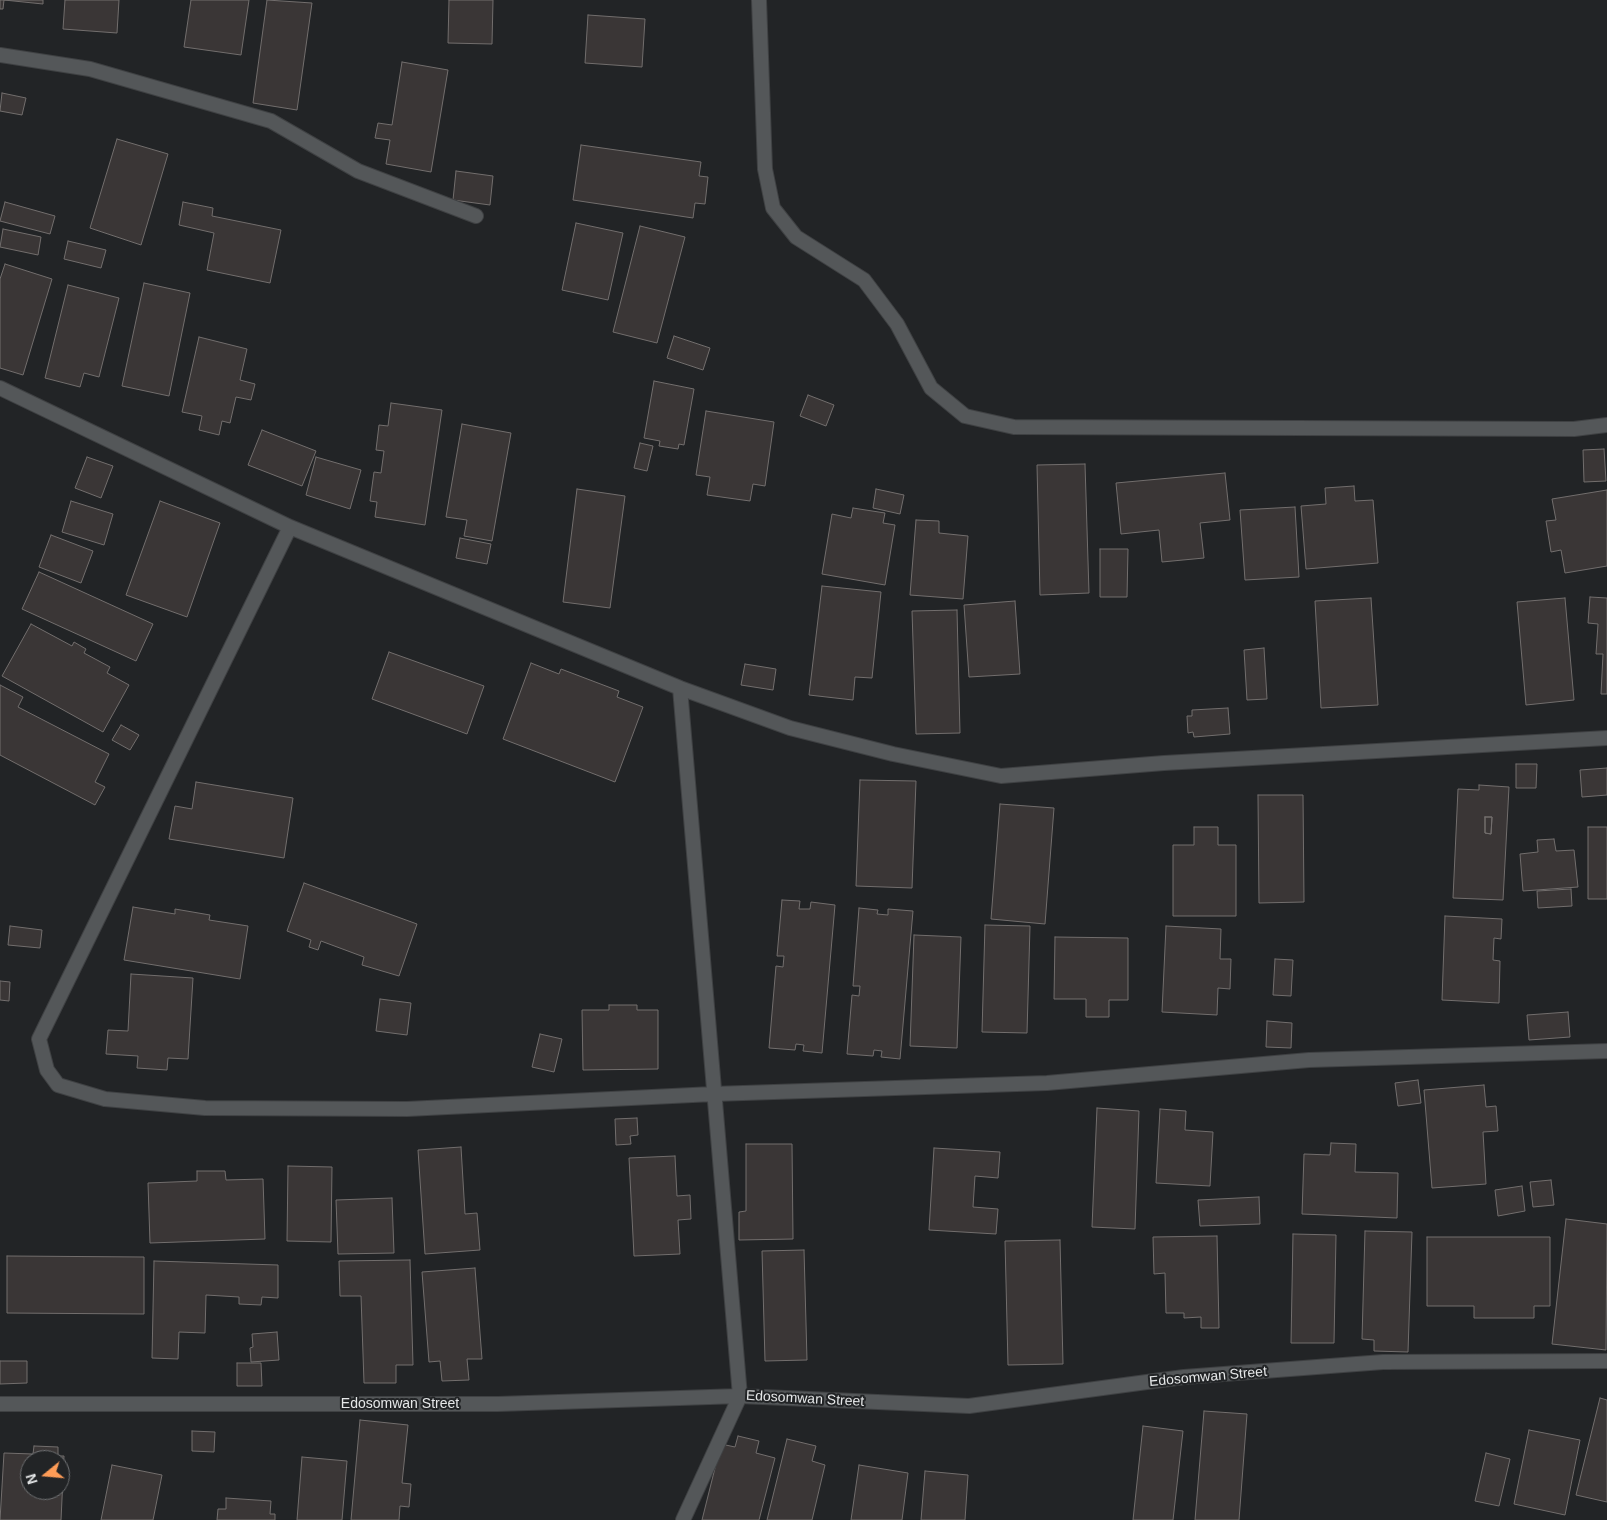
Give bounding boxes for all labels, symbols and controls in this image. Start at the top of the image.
street label: Edosomwan Street [1148,1363,1268,1391]
street label: Edosomwan Street [746,1388,864,1410]
street label: Edosomwan Street [341,1396,459,1412]
north arrow [20,1450,70,1500]
text: N [22,1472,41,1486]

